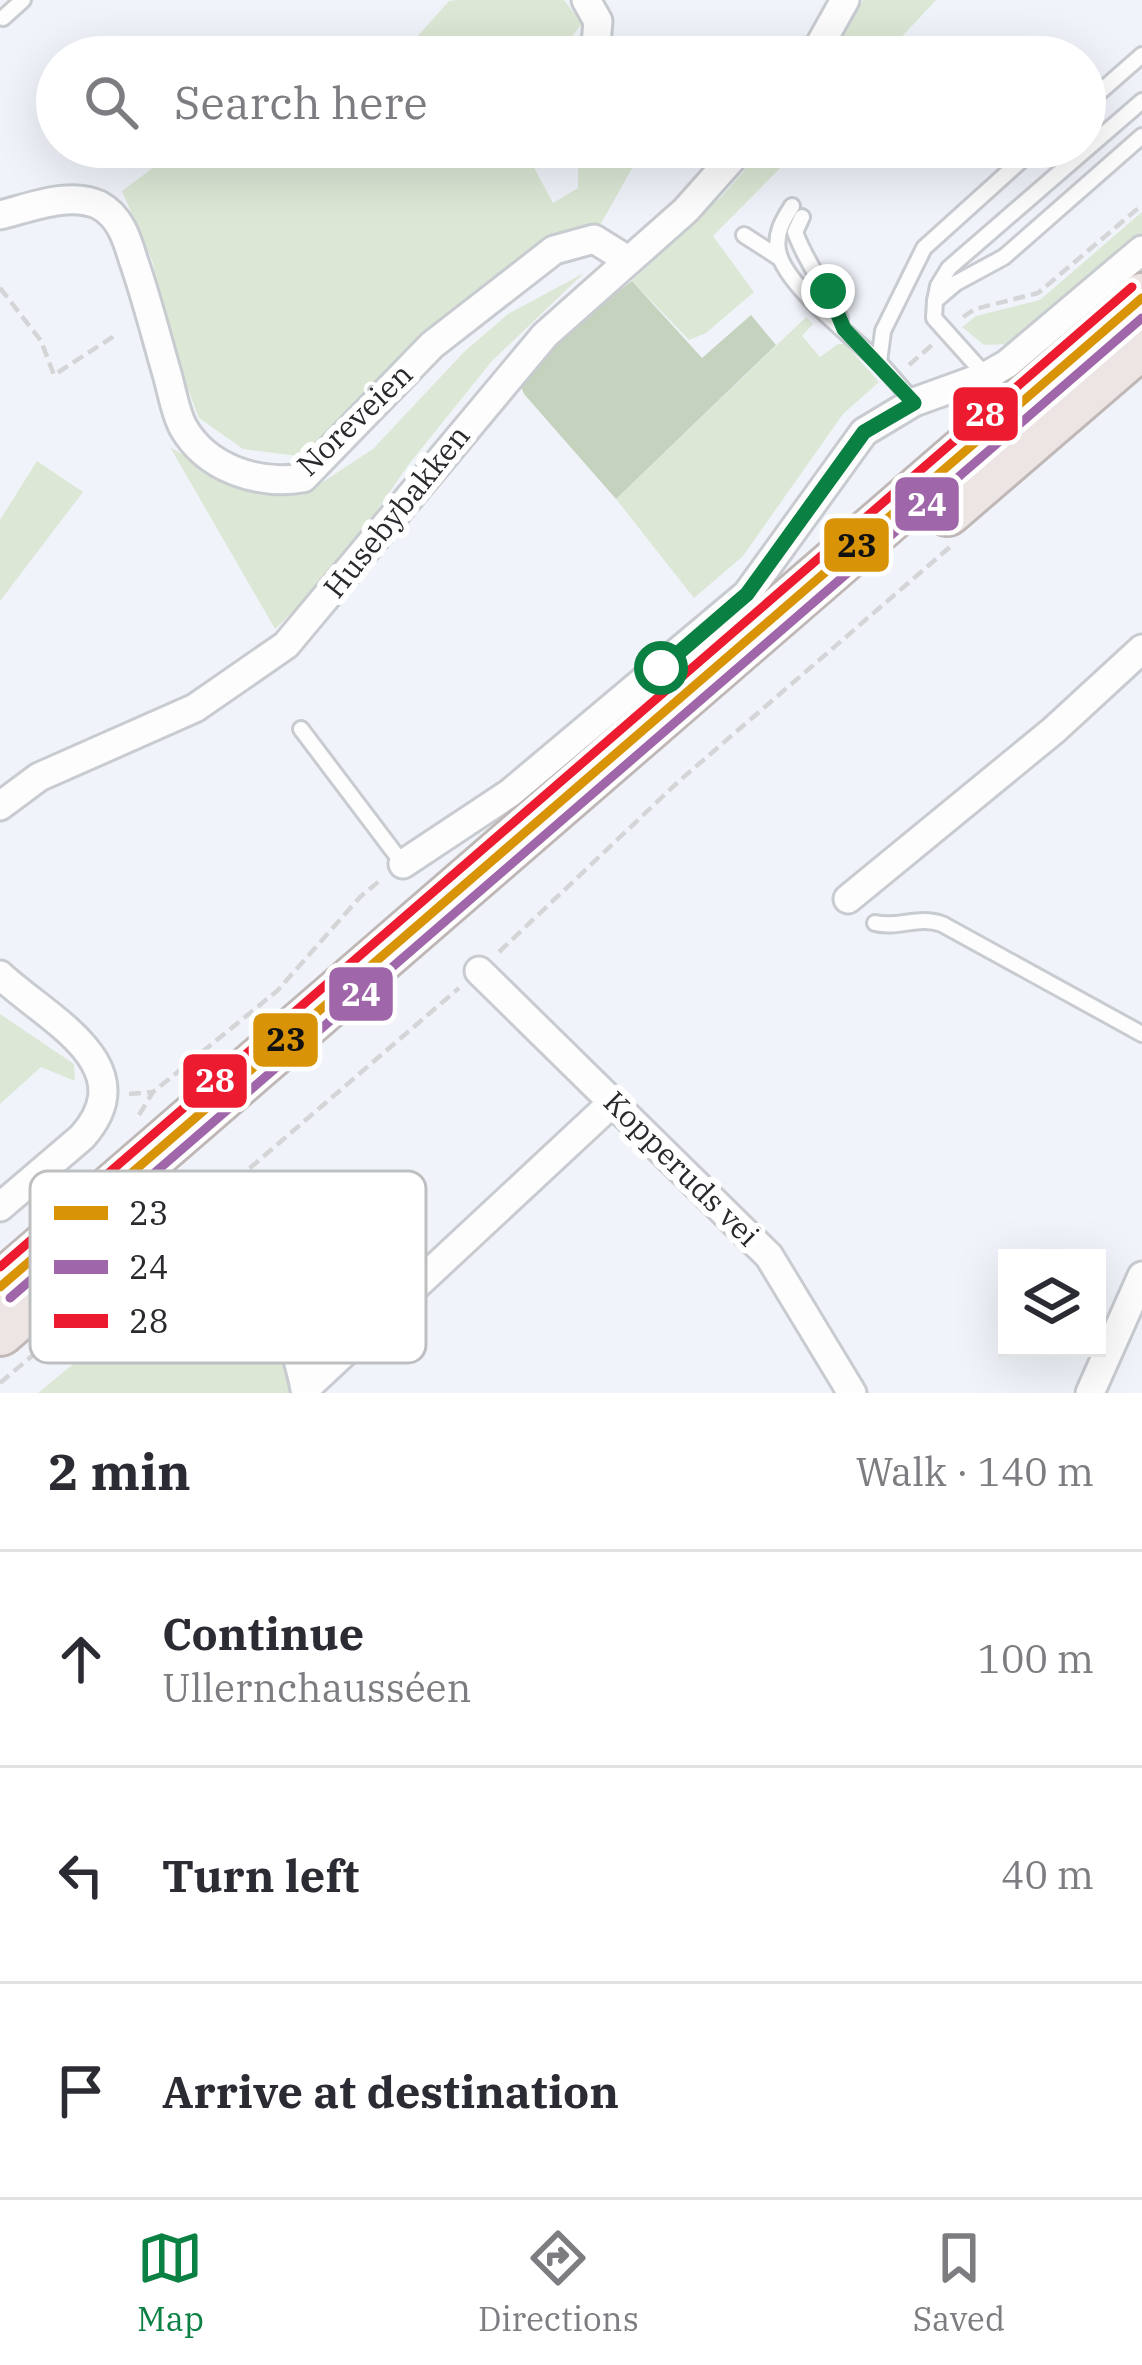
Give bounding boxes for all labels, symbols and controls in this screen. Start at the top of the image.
search box [36,36,1106,168]
icon: search [78,69,144,135]
text: Search here [174,73,428,131]
route end [801,264,855,318]
street label: Noreveien [288,354,420,484]
line badge: 28 [951,385,1020,443]
text: 28 [965,392,1005,435]
street label: Husebybakken [314,417,477,605]
line badge: 24 [893,475,961,533]
text: 24 [907,482,947,525]
line badge: 23 [822,516,891,574]
text: 23 [837,523,877,566]
route start [634,641,688,695]
line badge: 24 [327,965,395,1023]
text: 24 [341,972,381,1015]
line badge: 23 [251,1011,320,1069]
text: 23 [266,1017,306,1060]
line badge: 28 [181,1052,249,1110]
text: 28 [195,1058,235,1101]
street label: Kopperuds vei [596,1082,768,1254]
legend [30,1171,426,1363]
text: 23 [129,1191,169,1234]
text: 24 [129,1245,169,1288]
map controls [998,1249,1106,1357]
button: layers [998,1249,1106,1357]
text: 28 [129,1299,169,1342]
text: 2 min [48,1438,191,1504]
text: Walk · 140 m [856,1446,1094,1497]
text: Continue [162,1604,364,1662]
icon: ahead [48,1626,114,1692]
text: 100 m [978,1633,1094,1684]
text: Ullernchausséen [162,1662,471,1713]
icon: left [48,1842,114,1908]
text: Turn left [162,1846,359,1904]
text: 40 m [1001,1849,1094,1900]
icon: arrive [48,2058,114,2124]
text: Arrive at destination [162,2062,619,2120]
tab: Map [137,2225,204,2340]
tab: Directions [478,2225,639,2340]
tab: Saved [913,2225,1005,2340]

